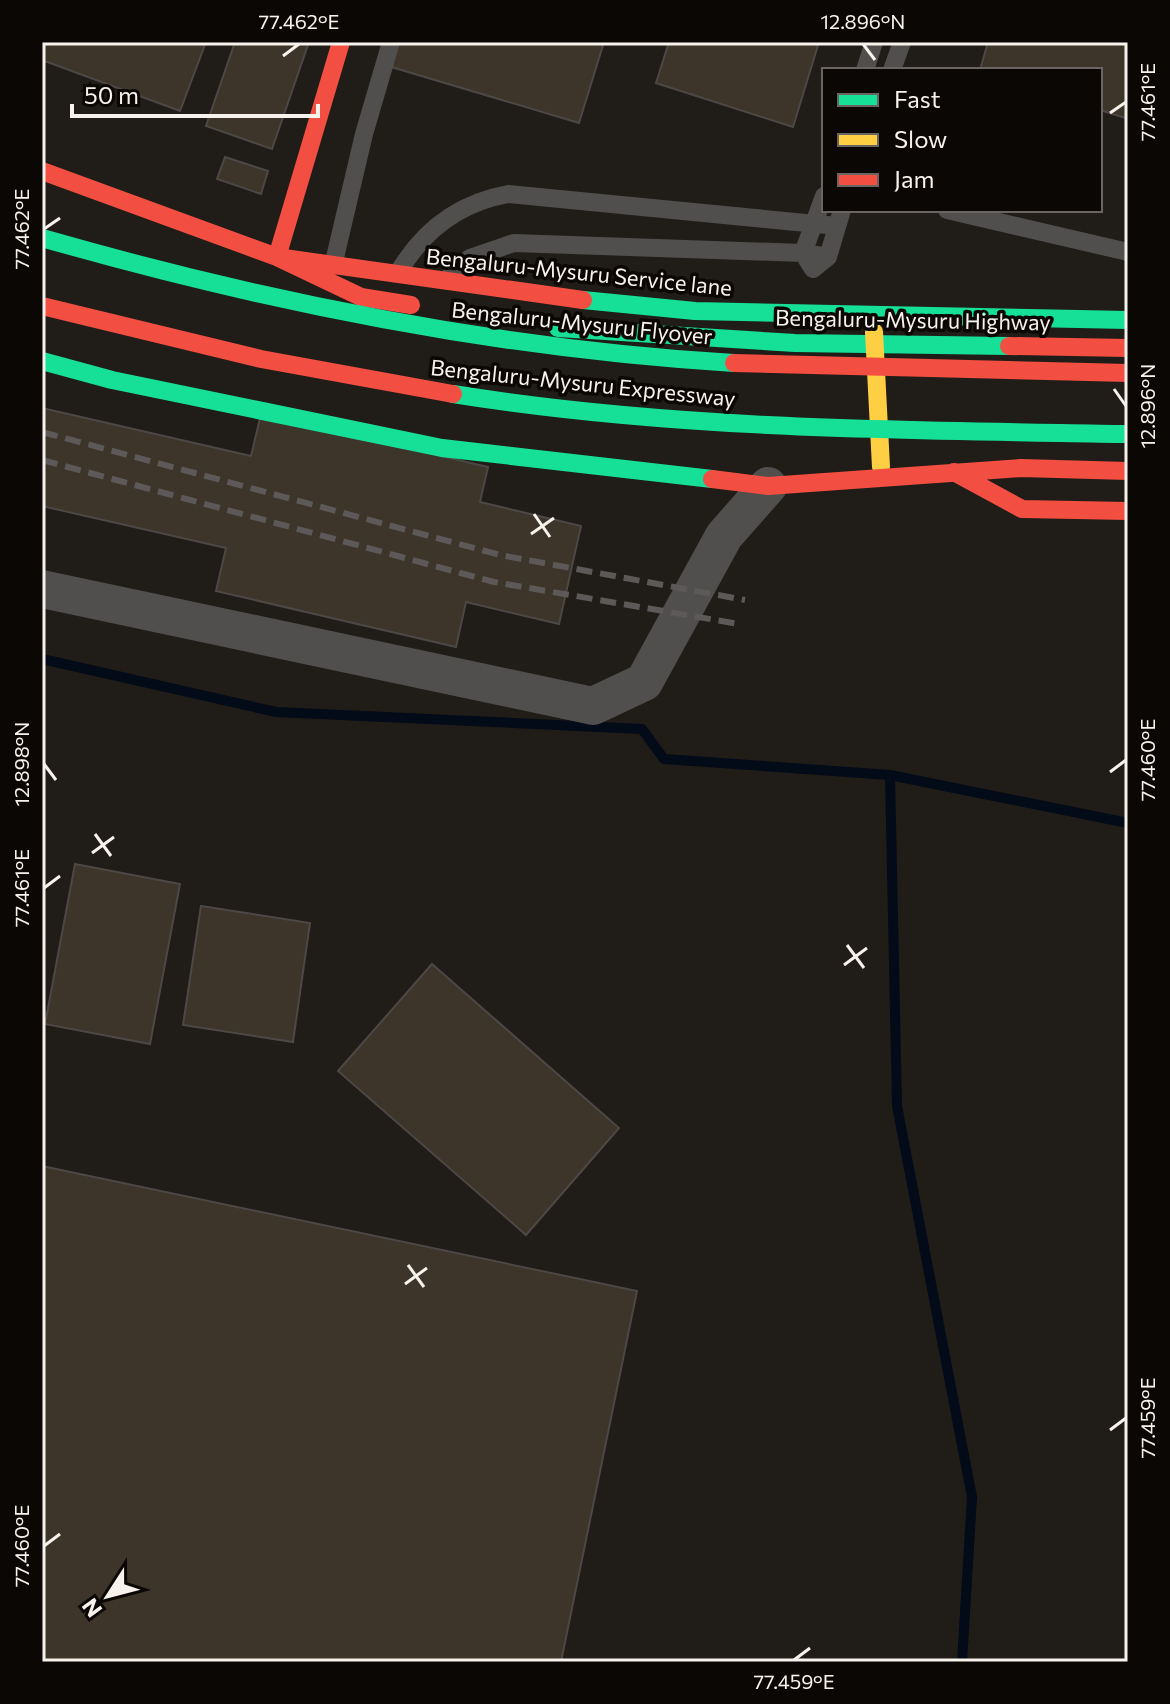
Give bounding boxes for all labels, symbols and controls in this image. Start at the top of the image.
text: 77.462°E [259,9,339,33]
text: 12.896°N [821,9,905,33]
text: 77.461°E [1135,63,1159,141]
scale bar [72,68,318,118]
legend [822,68,1102,212]
text: 50 m [84,80,139,109]
text: Fast [894,84,941,113]
text: Slow [894,124,947,153]
text: Jam [894,164,934,193]
text: 77.462°E [9,189,33,269]
street label: Bengaluru-Mysuru Service lane [425,242,733,301]
street label: Bengaluru-Mysuru Flyover [450,295,714,350]
street label: Bengaluru-Mysuru Highway [775,304,1051,335]
street label: Bengaluru-Mysuru Expressway [429,353,737,412]
text: 12.896°N [1135,364,1159,448]
text: 77.460°E [1135,719,1159,801]
text: 12.898°N [9,722,33,806]
text: 77.461°E [9,849,33,927]
text: 77.459°E [1135,1377,1159,1459]
text: 77.460°E [9,1505,33,1587]
north arrow [68,1556,148,1636]
text: N [76,1593,107,1623]
text: 77.459°E [753,1669,835,1693]

